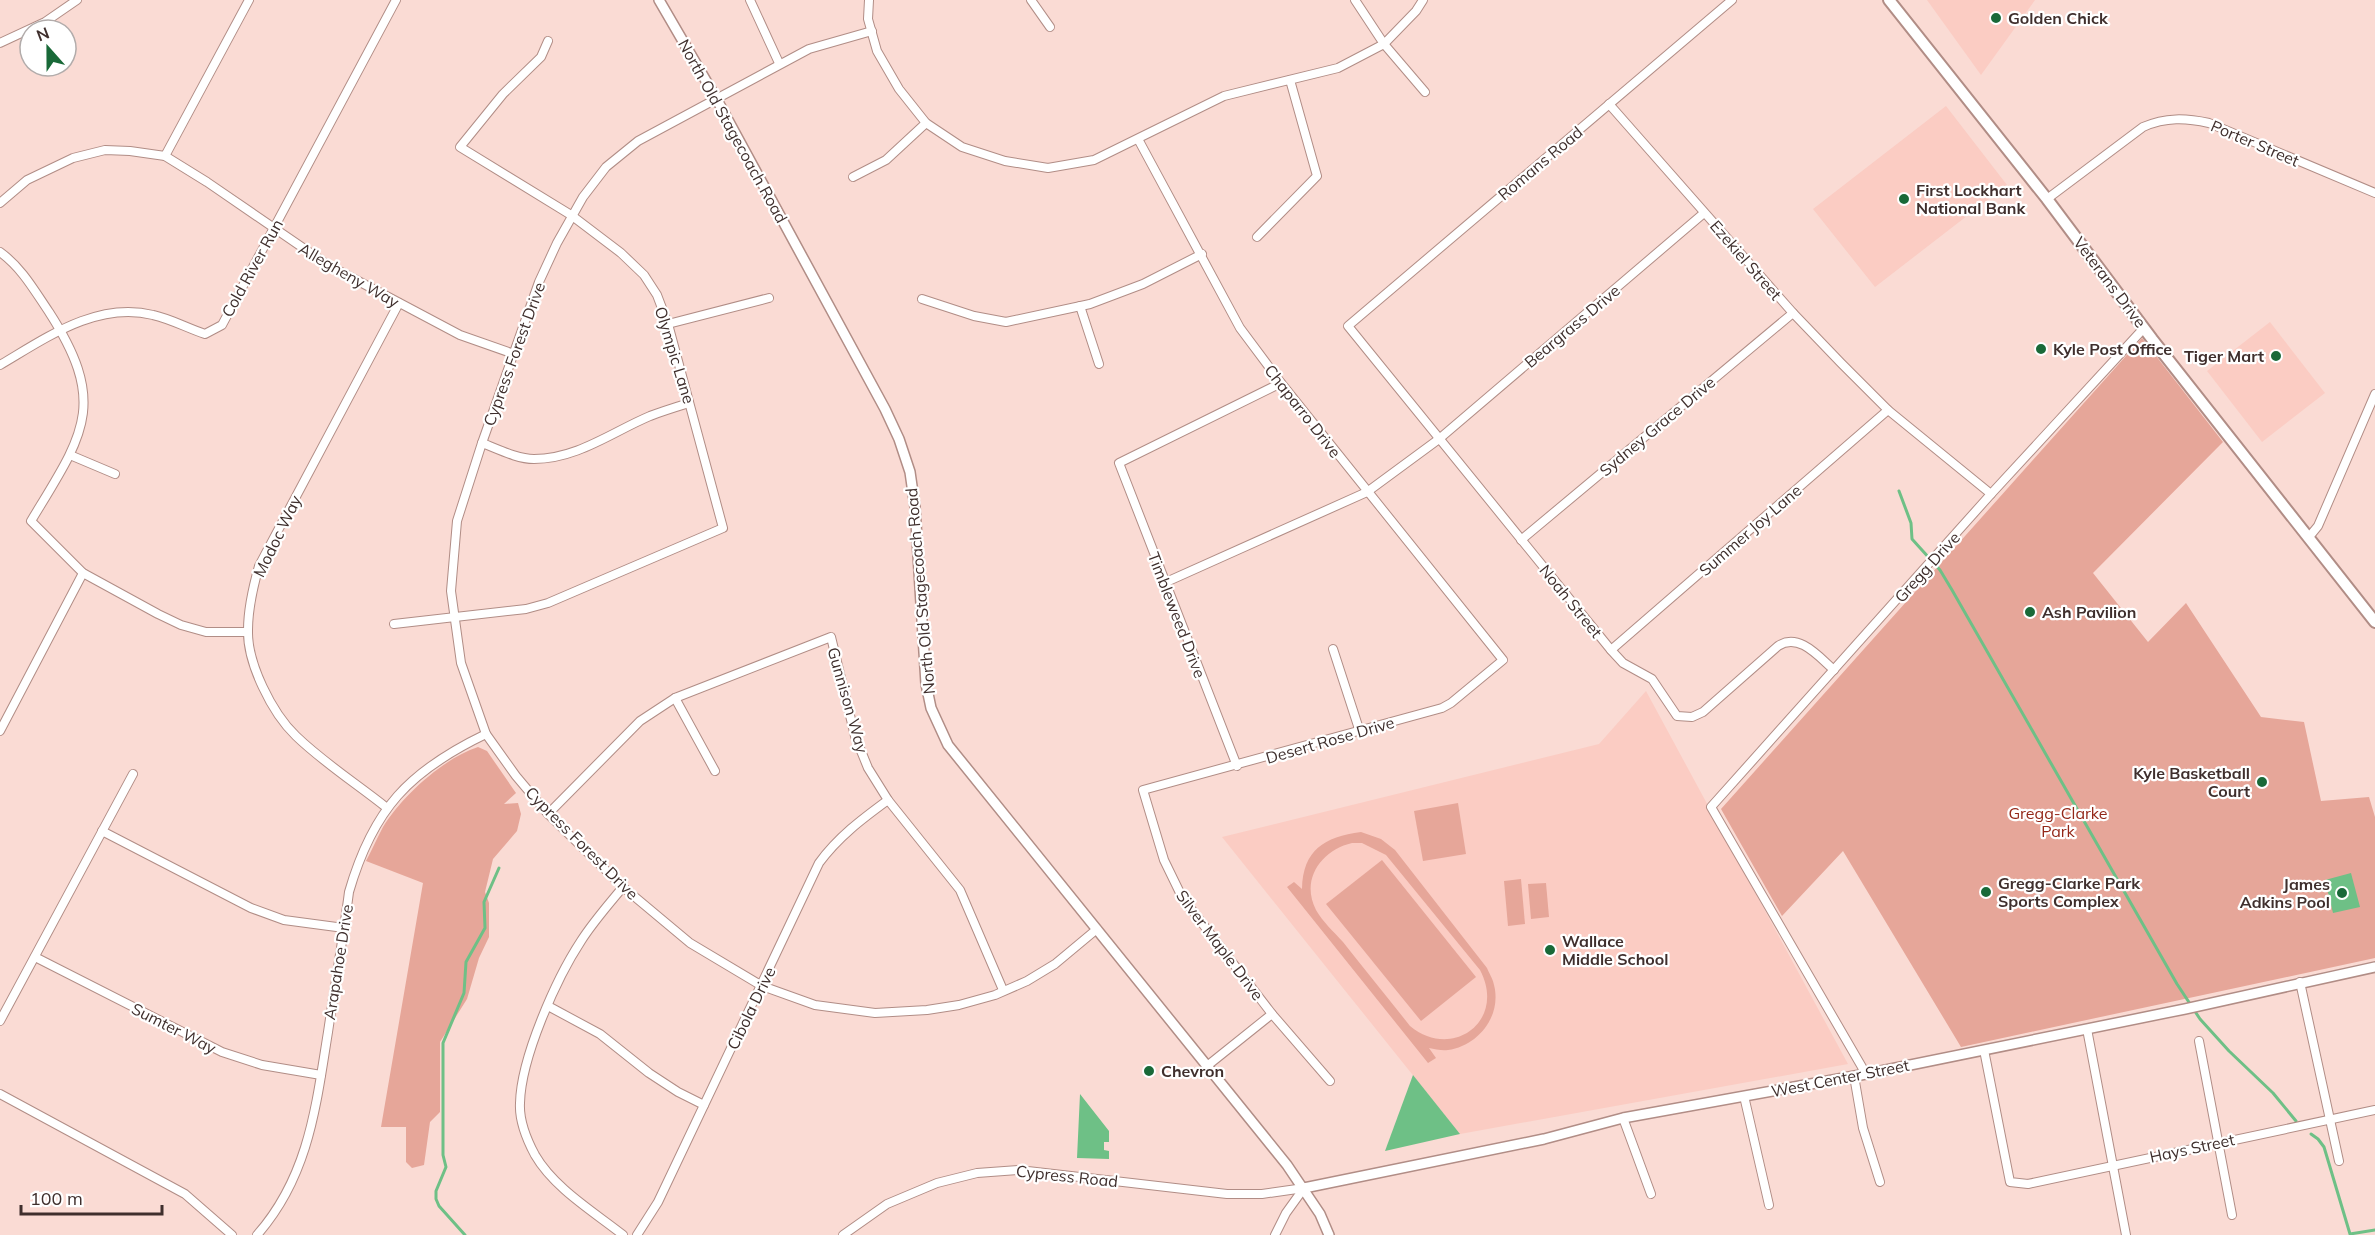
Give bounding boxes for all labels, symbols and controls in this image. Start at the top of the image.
place label: Golden Chick [2008,8,2109,28]
marker: Golden Chick [1989,11,2003,25]
north arrow [18,18,78,78]
text: N [33,22,52,45]
street label: North Old Stagecoach Road [674,36,792,226]
street label: Porter Street [2208,115,2302,171]
street label: Romans Road [1494,122,1586,204]
place label: First Lockhart National Bank [1916,180,2026,218]
marker: First Lockhart National Bank [1897,192,1911,206]
street label: Cold River Run [217,216,287,320]
street label: Ezekiel Street [1706,216,1786,304]
street label: Veterans Drive [2069,233,2151,331]
street label: Allegheny Way [295,238,403,312]
street label: Cypress Forest Drive [479,279,549,429]
street label: Beargrass Drive [1520,280,1624,372]
street label: Olympic Lane [651,304,699,406]
place label: Kyle Post Office [2053,339,2172,359]
marker: Kyle Post Office [2034,342,2048,356]
place label: Tiger Mart [2184,346,2264,366]
marker: Tiger Mart [2269,349,2283,363]
street label: Chaparro Drive [1260,360,1346,462]
street label: Sydney Grace Drive [1595,372,1719,480]
street label: Summer Joy Lane [1695,480,1805,580]
street label: North Old Stagecoach Road [901,487,939,695]
street label: Modoc Way [249,491,306,580]
street label: Gregg Drive [1890,528,1964,606]
street label: Timbleweed Drive [1144,549,1210,681]
street label: Noah Street [1535,560,1607,642]
place label: Ash Pavilion [2042,602,2136,622]
marker: Ash Pavilion [2023,605,2037,619]
street label: Gunnison Way [823,645,873,756]
street label: Desert Rose Drive [1263,712,1397,768]
place label: Kyle Basketball Court [2133,763,2250,801]
marker: Kyle Basketball Court [2255,775,2269,789]
street label: Cypress Forest Drive [521,782,643,904]
park label: Gregg-Clarke Park [2008,803,2108,841]
place label: Gregg-Clarke Park Sports Complex [1998,873,2141,911]
place label: James Adkins Pool [2240,874,2330,912]
marker: Gregg-Clarke Park Sports Complex [1979,885,1993,899]
street label: Silver Maple Drive [1172,886,1268,1004]
marker: James Adkins Pool [2335,886,2349,900]
street label: Arapahoe Drive [319,903,357,1021]
place label: Wallace Middle School [1562,931,1668,969]
marker: Wallace Middle School [1543,943,1557,957]
street label: Cibola Drive [722,963,780,1053]
street label: Sumter Way [128,998,220,1058]
street label: West Center Street [1769,1055,1911,1101]
place label: Chevron [1161,1061,1224,1081]
marker: Chevron [1142,1064,1156,1078]
street label: Hays Street [2148,1129,2237,1167]
street label: Cypress Road [1015,1161,1119,1191]
scale bar [21,1178,162,1216]
text: 100 m [30,1187,83,1210]

